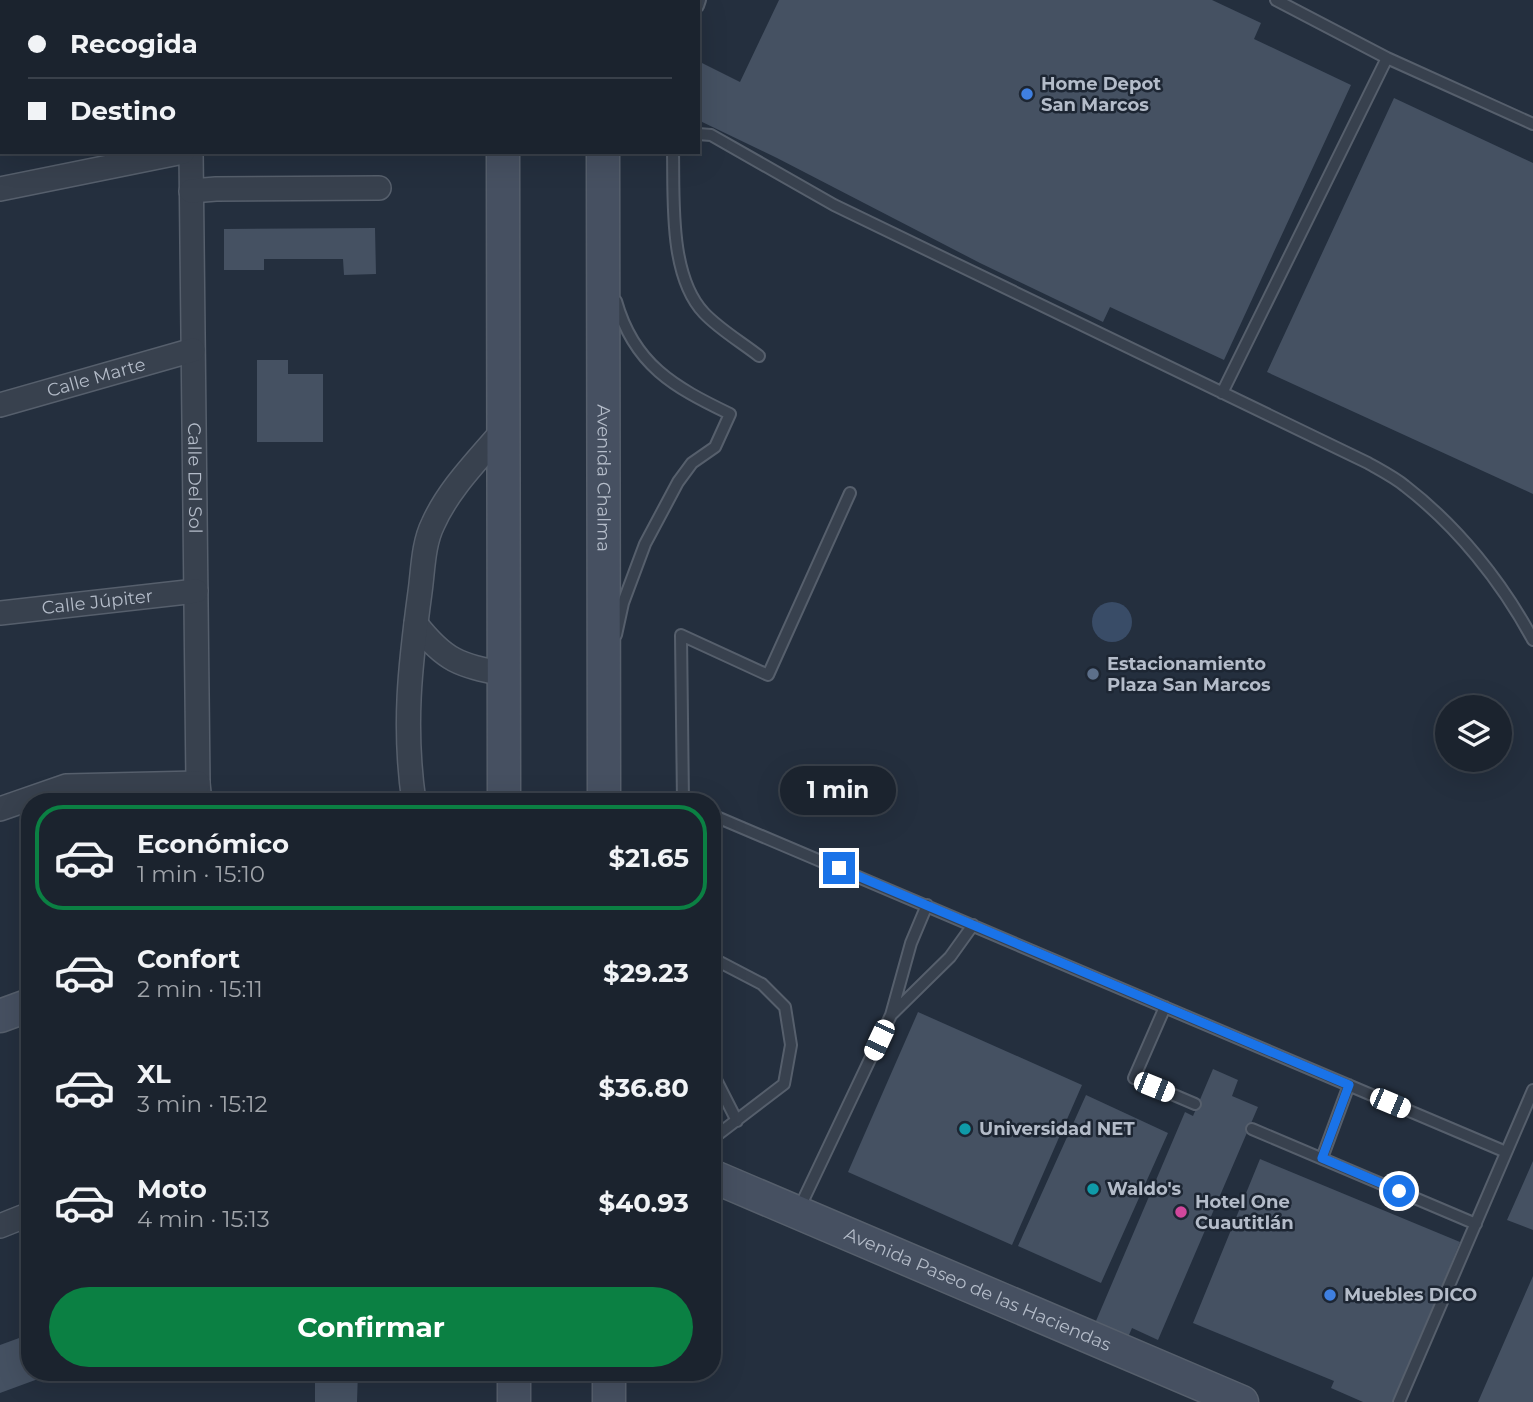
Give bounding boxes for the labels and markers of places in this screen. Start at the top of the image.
place label: Home Depot San Marcos [1041,73,1161,116]
marker: Home Depot San Marcos [1019,86,1035,102]
place label: Estacionamiento Plaza San Marcos [1107,653,1271,696]
marker: Estacionamiento Plaza San Marcos [1085,666,1101,682]
place label: Universidad NET [979,1118,1135,1140]
marker: Universidad NET [957,1121,973,1137]
place label: Waldo's [1107,1178,1182,1200]
marker: Waldo's [1085,1181,1101,1197]
place label: Hotel One Cuautitlán [1195,1191,1294,1234]
marker: Hotel One Cuautitlán [1173,1204,1189,1220]
place label: Muebles DICO [1344,1284,1477,1306]
marker: Muebles DICO [1322,1287,1338,1303]

